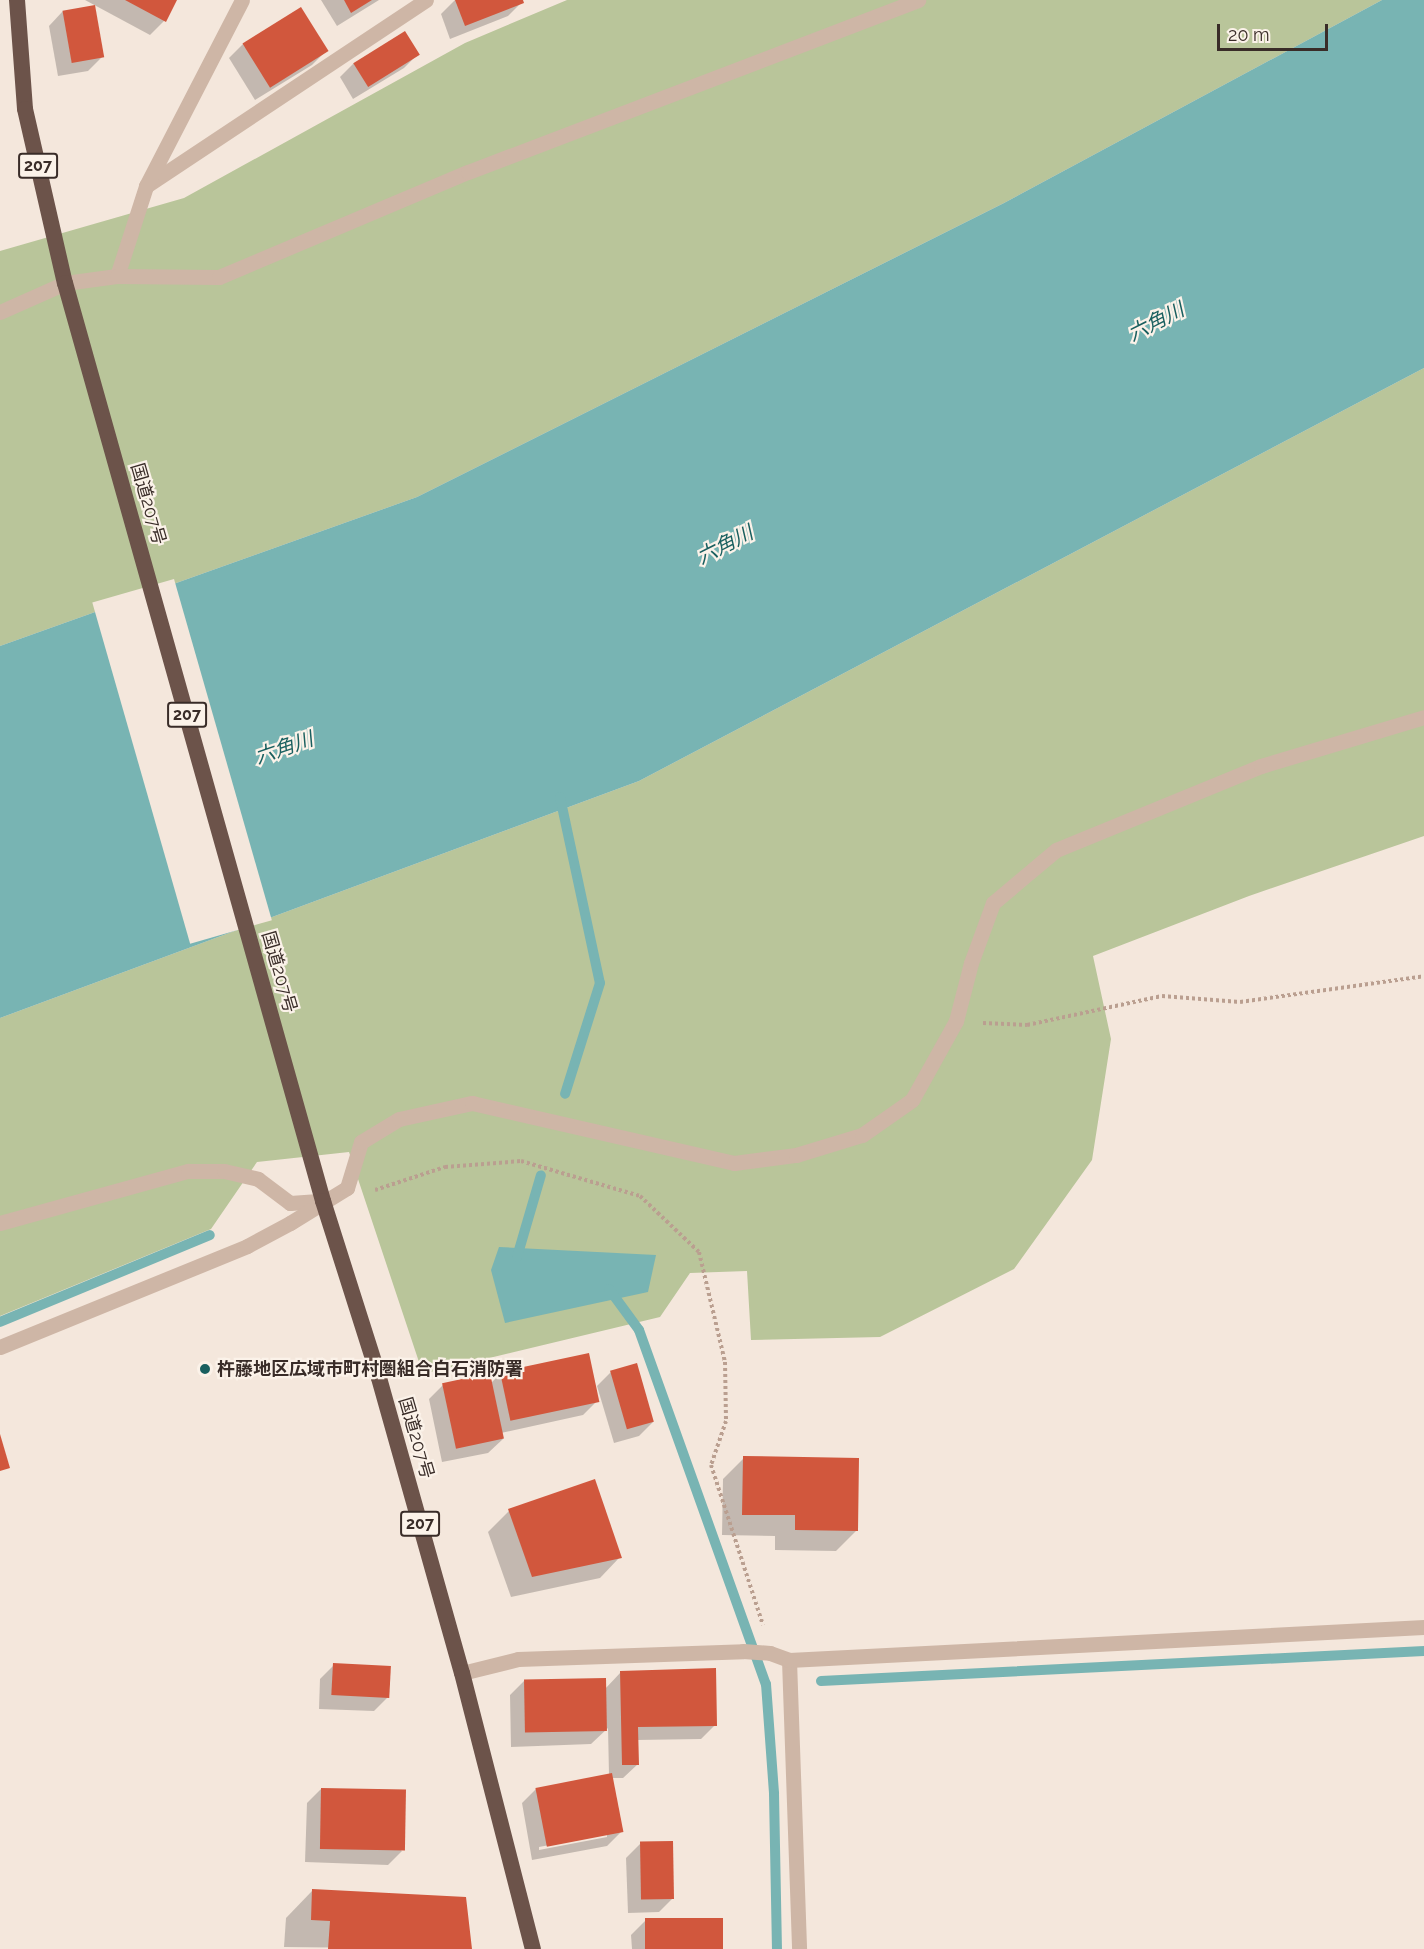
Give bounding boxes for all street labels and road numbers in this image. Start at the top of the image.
road number: 207 [17,153,59,179]
street label: 国道207号 [126,461,170,547]
road number: 207 [166,702,208,728]
street label: 国道207号 [257,929,301,1015]
street label: 国道207号 [394,1395,438,1481]
road number: 207 [399,1511,441,1537]

